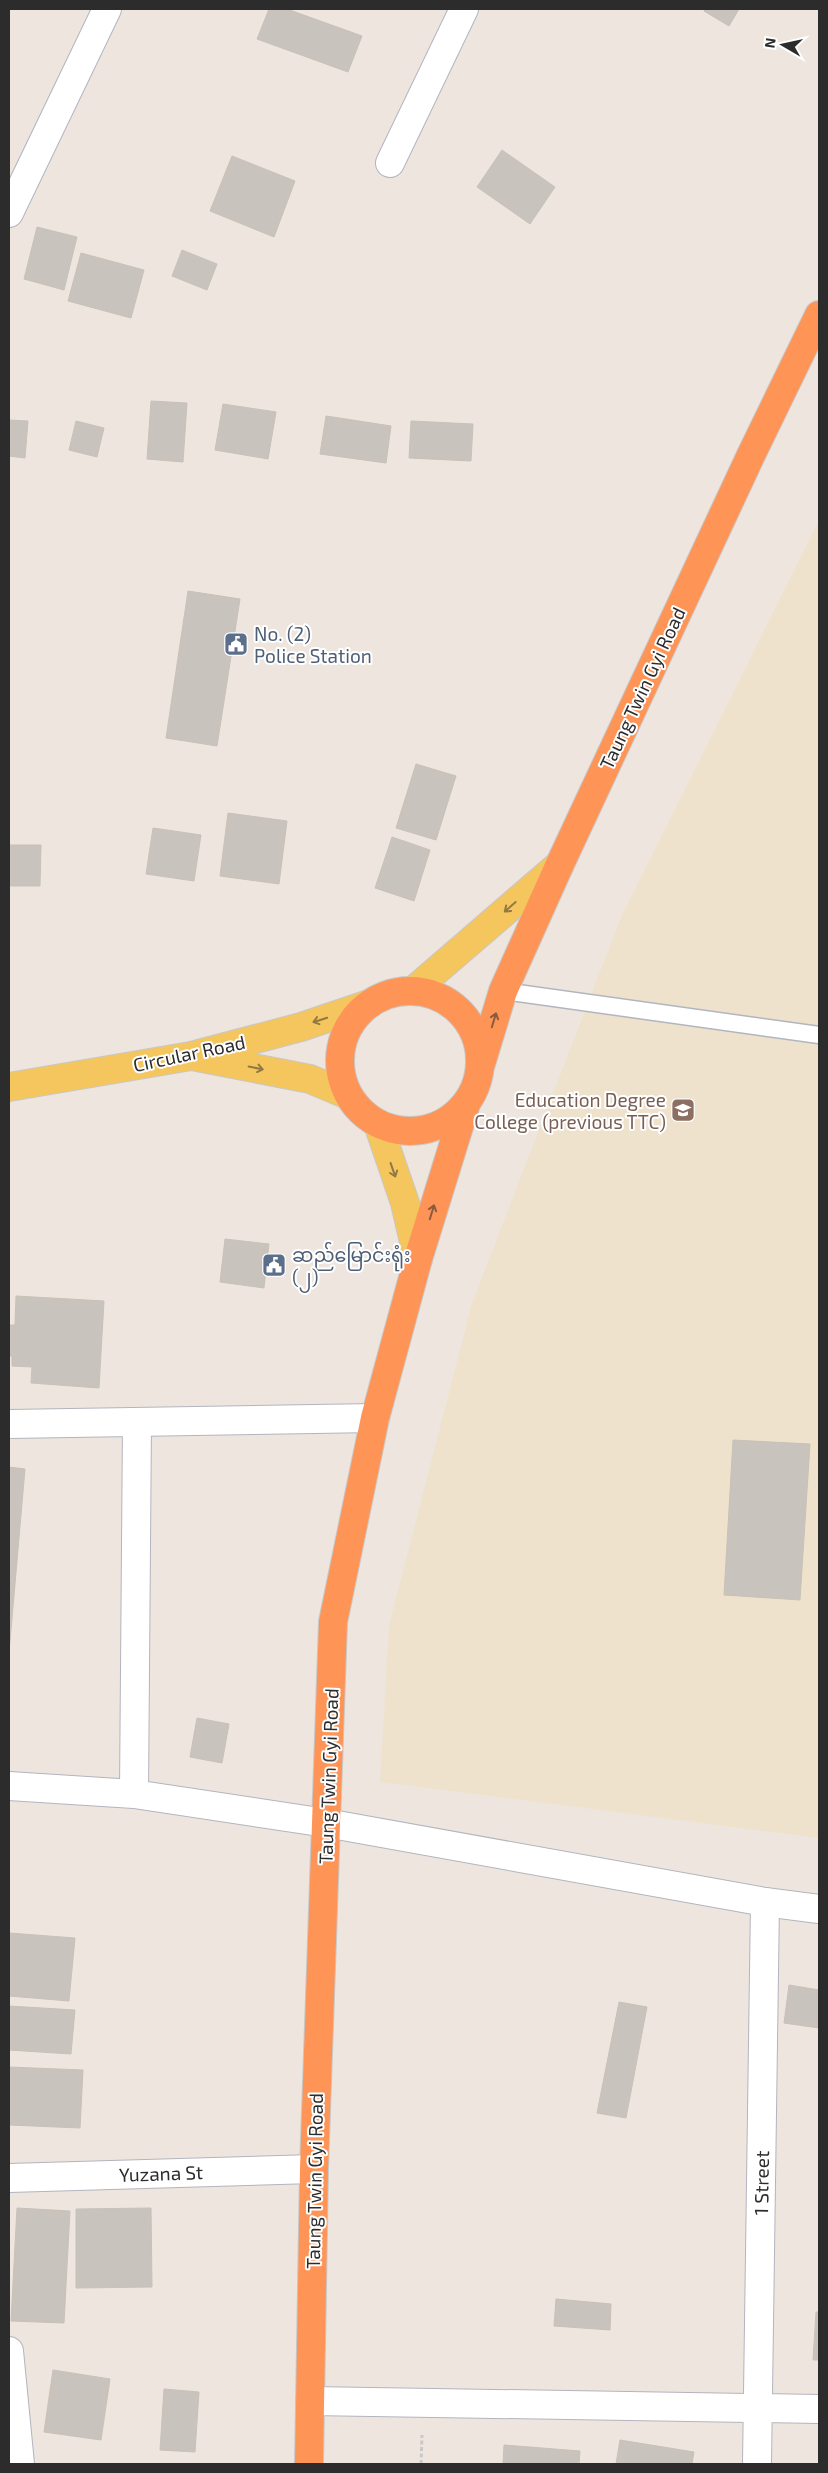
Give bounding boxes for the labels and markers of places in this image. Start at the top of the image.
place label: No. (2) Police Station [254,622,372,667]
public building icon: No. (2) Police Station [223,631,249,657]
place label: Education Degree College (previous TTC) [474,1088,666,1133]
school or university icon: Education Degree College (previous TTC) [670,1097,696,1123]
place label: ဆည်မြောင်းရုံး (၂) [292,1241,410,1293]
public building icon: ဆည်မြောင်းရုံး (၂) [261,1252,287,1278]

